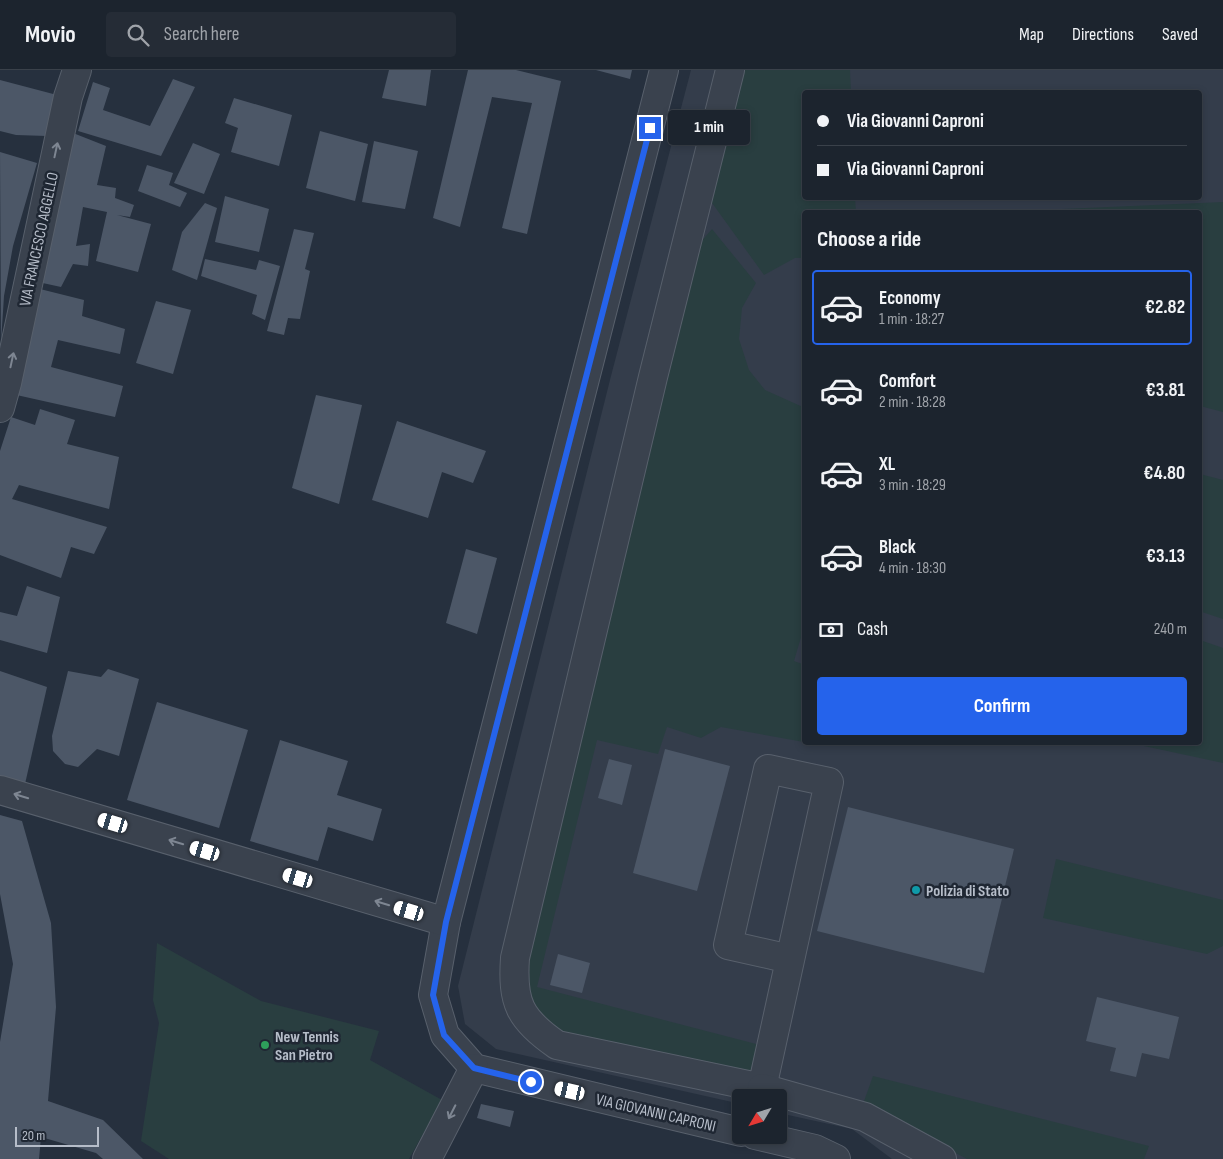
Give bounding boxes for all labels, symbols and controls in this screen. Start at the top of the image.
search box [106,12,456,57]
text: Movio [25,20,76,49]
icon: search [124,21,152,49]
text: Search here [164,23,239,46]
text: Map [1019,24,1044,45]
text: Directions [1072,24,1134,45]
text: Saved [1162,24,1198,45]
callout: 1 min [668,110,750,146]
text: Via Giovanni Caproni [847,110,984,133]
route end [639,117,661,139]
text: 1 min [694,118,724,137]
one-way arrow [52,143,62,159]
text: Via Giovanni Caproni [847,158,984,181]
street label: VIA FRANCESCO AGGELLO [16,170,63,308]
text: Choose a ride [817,226,921,253]
icon: car [819,285,864,330]
text: Economy [879,287,941,310]
text: €2.82 [1145,296,1185,319]
text: 1 min · 18:27 [879,310,944,329]
one-way arrow [8,353,17,369]
icon: car [819,368,864,413]
text: Comfort [879,370,936,393]
text: €3.81 [1146,379,1185,402]
text: 2 min · 18:28 [879,393,946,412]
icon: car [819,451,864,496]
text: XL [879,453,895,476]
text: €4.80 [1144,462,1185,485]
text: 3 min · 18:29 [879,476,946,495]
icon: car [819,534,864,579]
text: Black [879,536,916,559]
text: €3.13 [1146,545,1185,568]
text: 4 min · 18:30 [879,559,946,578]
icon: cash [817,616,845,644]
text: Cash [857,618,888,641]
text: 240 m [1154,620,1187,639]
button: Confirm [817,677,1187,735]
one-way arrow [13,790,29,800]
car [96,811,129,835]
one-way arrow [169,837,185,846]
car [188,839,221,863]
car [281,866,314,890]
place label: Polizia di Stato [926,882,1009,901]
marker: Polizia di Stato [910,884,922,896]
one-way arrow [375,898,391,908]
car [392,899,425,923]
place label: New Tennis San Pietro [275,1028,339,1065]
marker: New Tennis San Pietro [259,1039,271,1051]
route start [520,1071,542,1093]
car [553,1080,586,1102]
north arrow [732,1089,788,1144]
map controls [732,1089,787,1144]
street label: VIA GIOVANNI CAPRONI [594,1090,717,1136]
one-way arrow [447,1104,457,1119]
scale bar [15,1124,99,1147]
text: 20 m [22,1127,45,1144]

